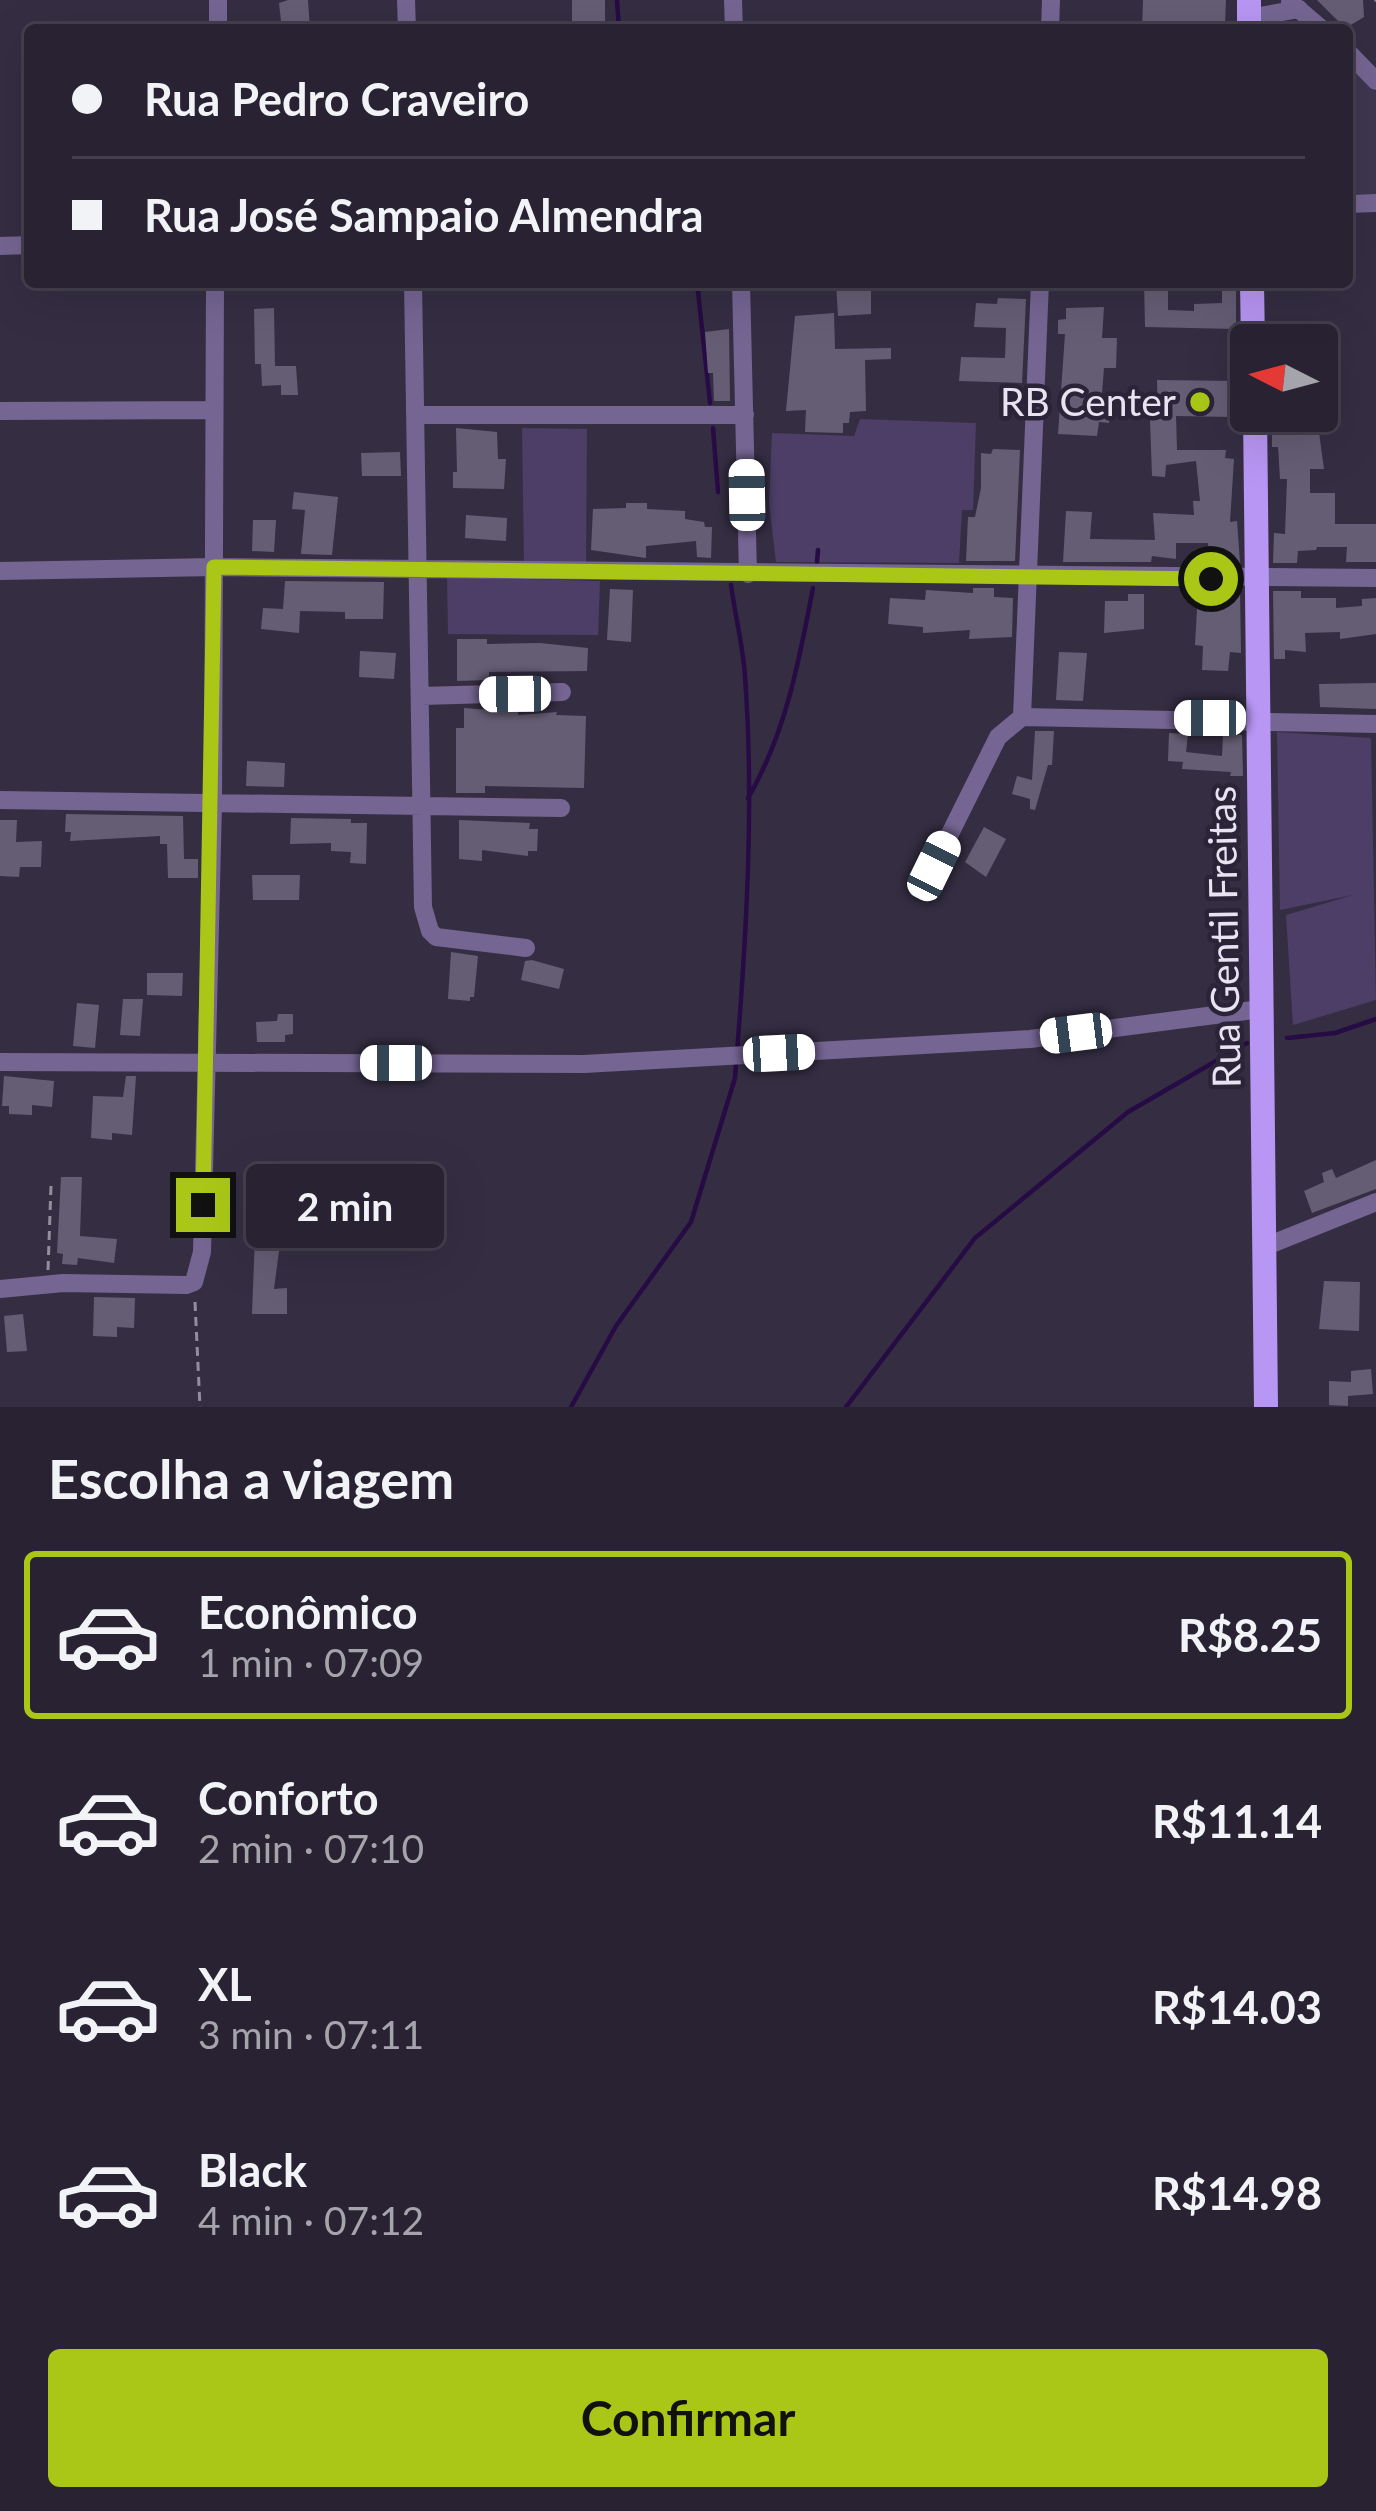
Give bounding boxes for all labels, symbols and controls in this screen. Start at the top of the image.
text: Rua Pedro Craveiro [144,72,529,126]
text: Rua José Sampaio Almendra [144,188,703,242]
north arrow [1230,324,1338,432]
map controls [1230,324,1338,432]
place label: RB Center [1000,378,1176,424]
marker: RB Center [1187,389,1213,415]
car [728,459,766,531]
route start [1184,552,1238,606]
car [479,675,551,713]
car [1174,700,1246,736]
street label: Rua Gentil Freitas [1197,785,1249,1089]
car [902,826,966,906]
car [1038,1011,1114,1055]
car [742,1033,816,1073]
car [360,1045,432,1081]
callout: 2 min [245,1163,443,1247]
route end [176,1178,230,1232]
text: 2 min [297,1183,393,1229]
text: Escolha a viagem [48,1446,454,1511]
icon: car [54,1581,162,1689]
text: Econômico [198,1585,418,1639]
text: R$8.25 [1178,1608,1322,1662]
text: 1 min · 07:09 [198,1639,424,1685]
icon: car [54,1767,162,1875]
text: Conforto [198,1771,379,1825]
text: R$11.14 [1152,1794,1322,1848]
text: 2 min · 07:10 [198,1825,424,1871]
icon: car [54,1953,162,2061]
text: XL [198,1957,252,2011]
text: R$14.03 [1152,1980,1322,2034]
text: 3 min · 07:11 [198,2011,424,2057]
icon: car [54,2139,162,2247]
text: Black [198,2143,307,2197]
text: R$14.98 [1152,2166,1322,2220]
text: 4 min · 07:12 [198,2197,424,2243]
button: Confirmar [48,2349,1328,2487]

